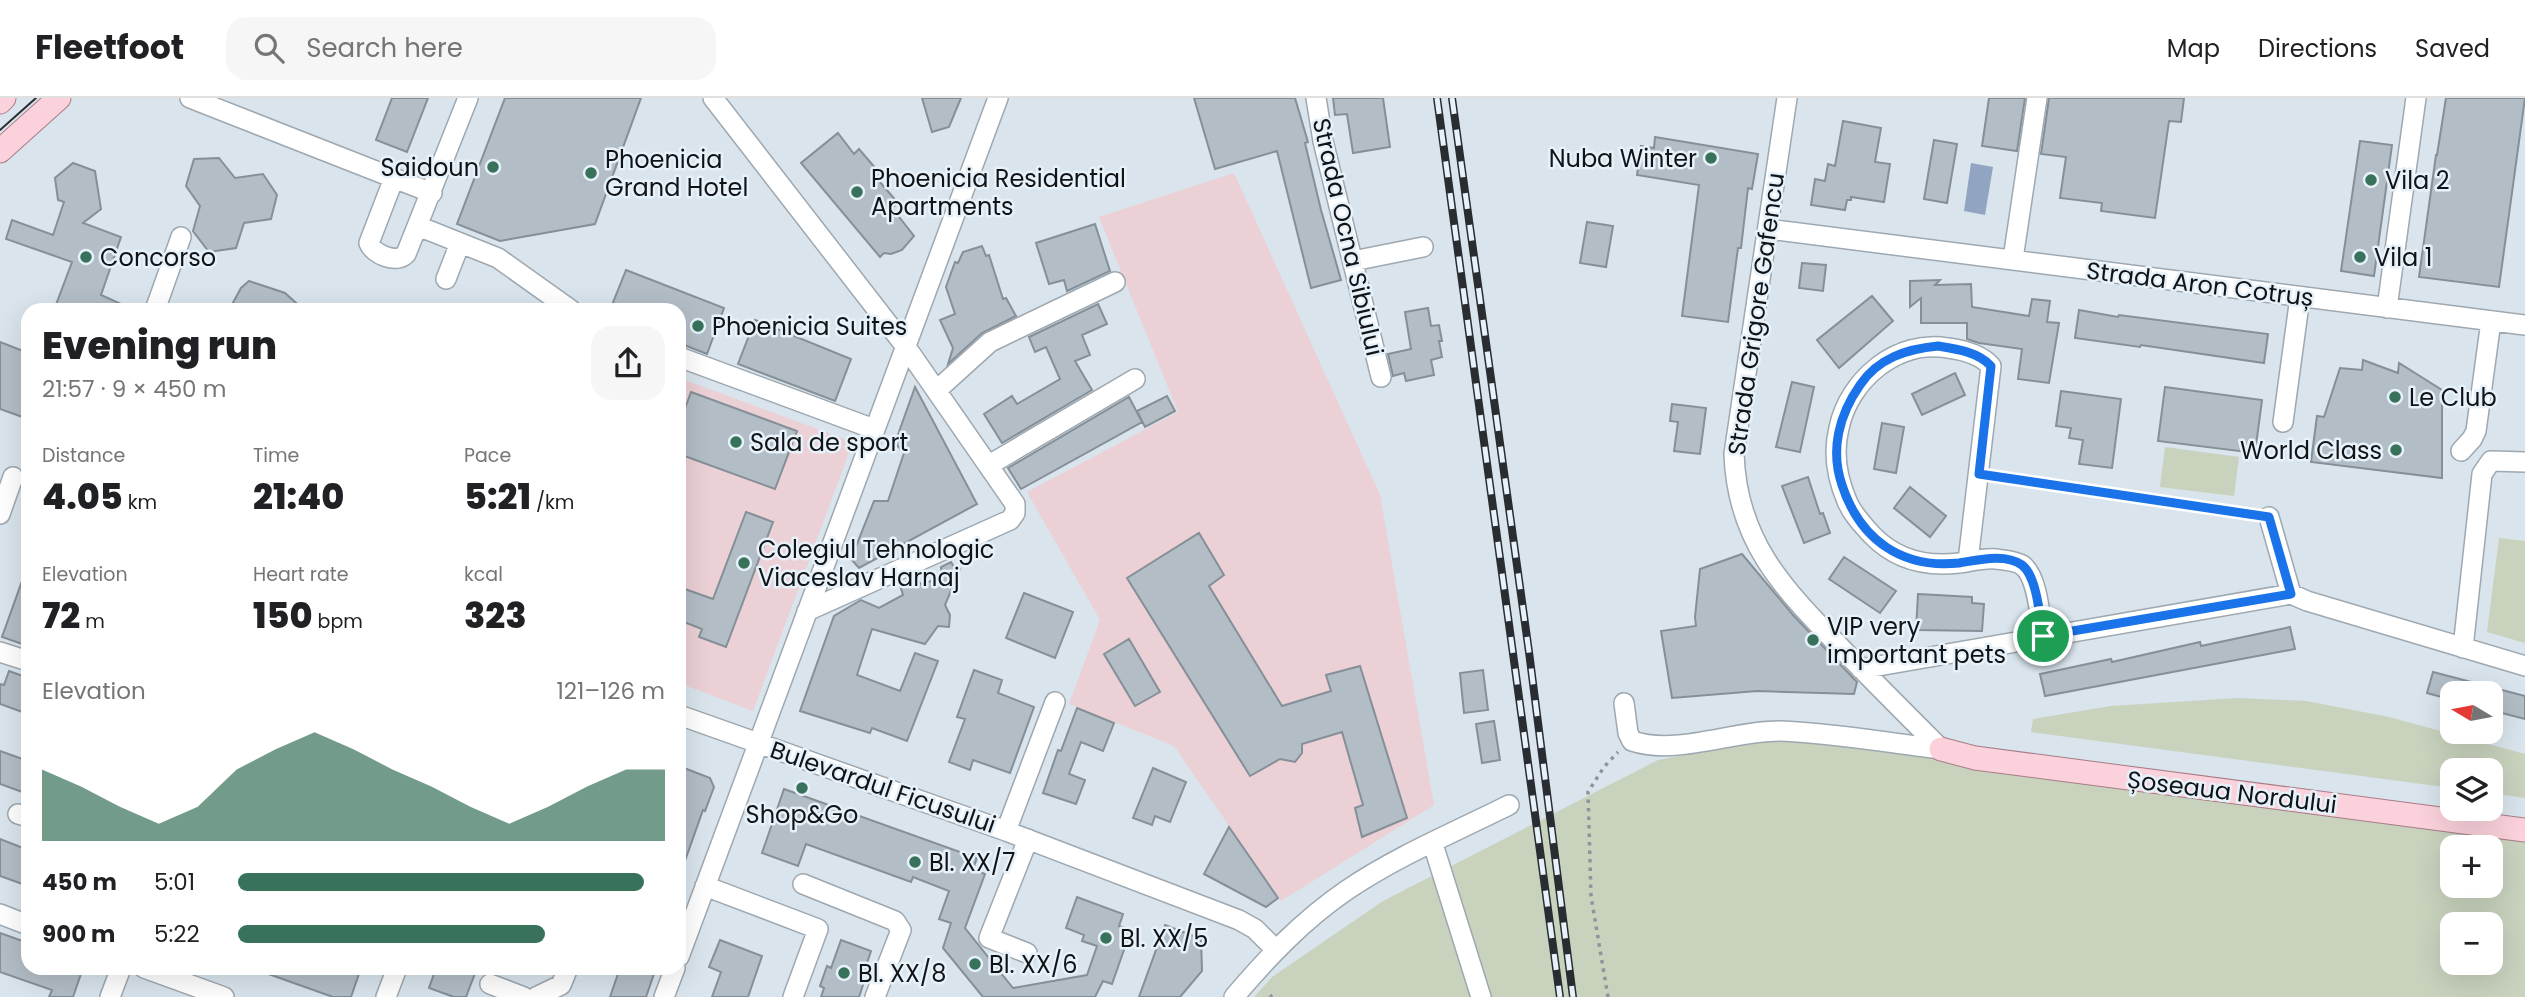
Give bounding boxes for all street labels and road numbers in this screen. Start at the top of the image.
street label: Strada Ocna Sibiului [1305,115,1391,359]
street label: Strada Grigore Gafencu [1720,171,1792,457]
street label: Strada Aron Cotruș [2085,254,2315,314]
street label: Bulevardul Ficusului [766,733,1000,841]
street label: Șoseaua Nordului [2125,763,2339,821]

